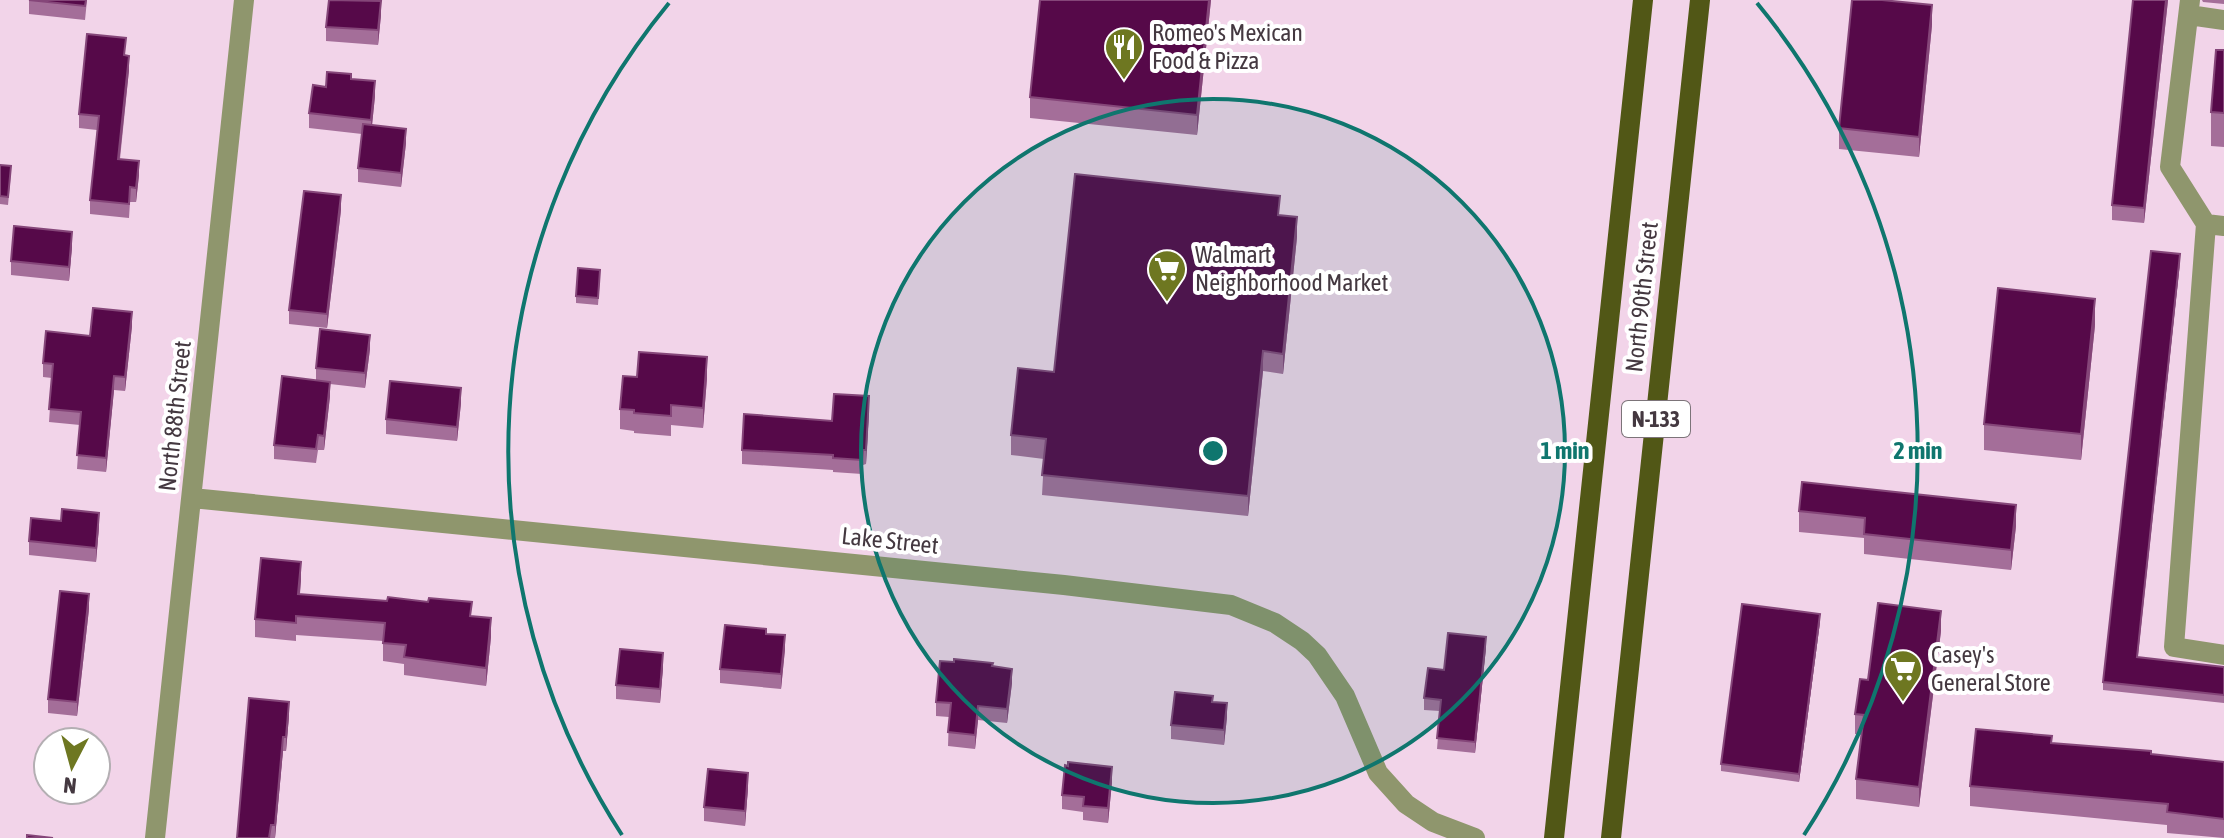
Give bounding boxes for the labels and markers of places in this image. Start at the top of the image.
place label: Romeo's Mexican Food & Pizza [1152,19,1303,74]
restaurant icon: Romeo's Mexican Food & Pizza [1103,26,1145,81]
place label: Walmart Neighborhood Market [1195,241,1388,296]
supermarket icon: Walmart Neighborhood Market [1146,248,1188,303]
centre of rings [1199,437,1227,465]
place label: Casey's General Store [1931,641,2051,696]
supermarket icon: Casey's General Store [1882,648,1924,703]

